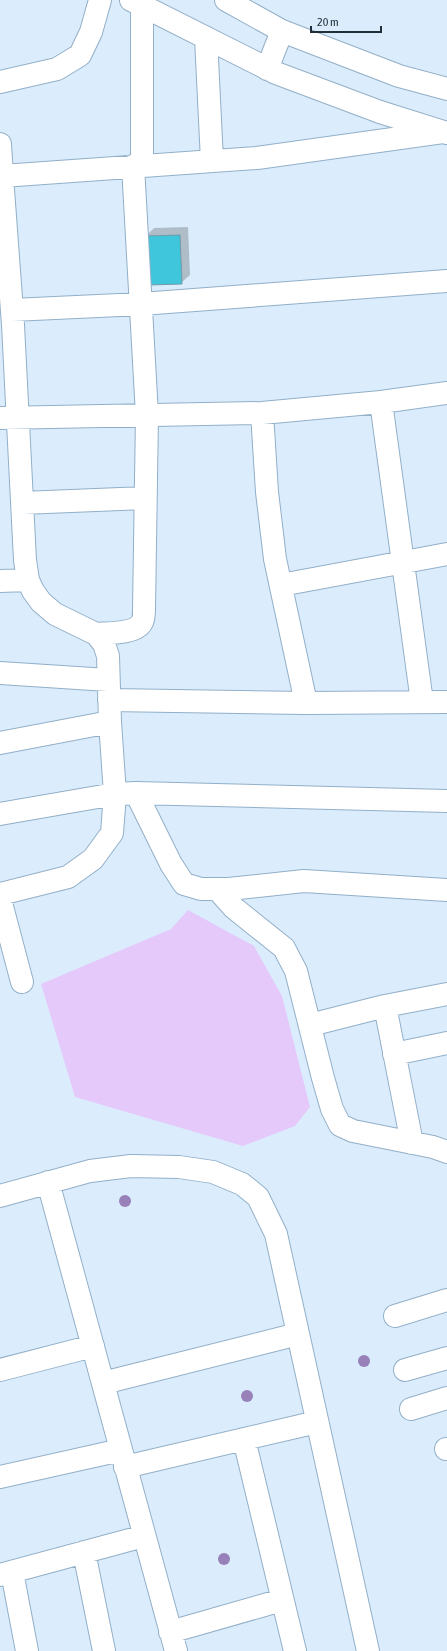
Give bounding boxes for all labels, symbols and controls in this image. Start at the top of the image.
scale bar [311,8,381,34]
text: 20 m [317,15,339,29]

